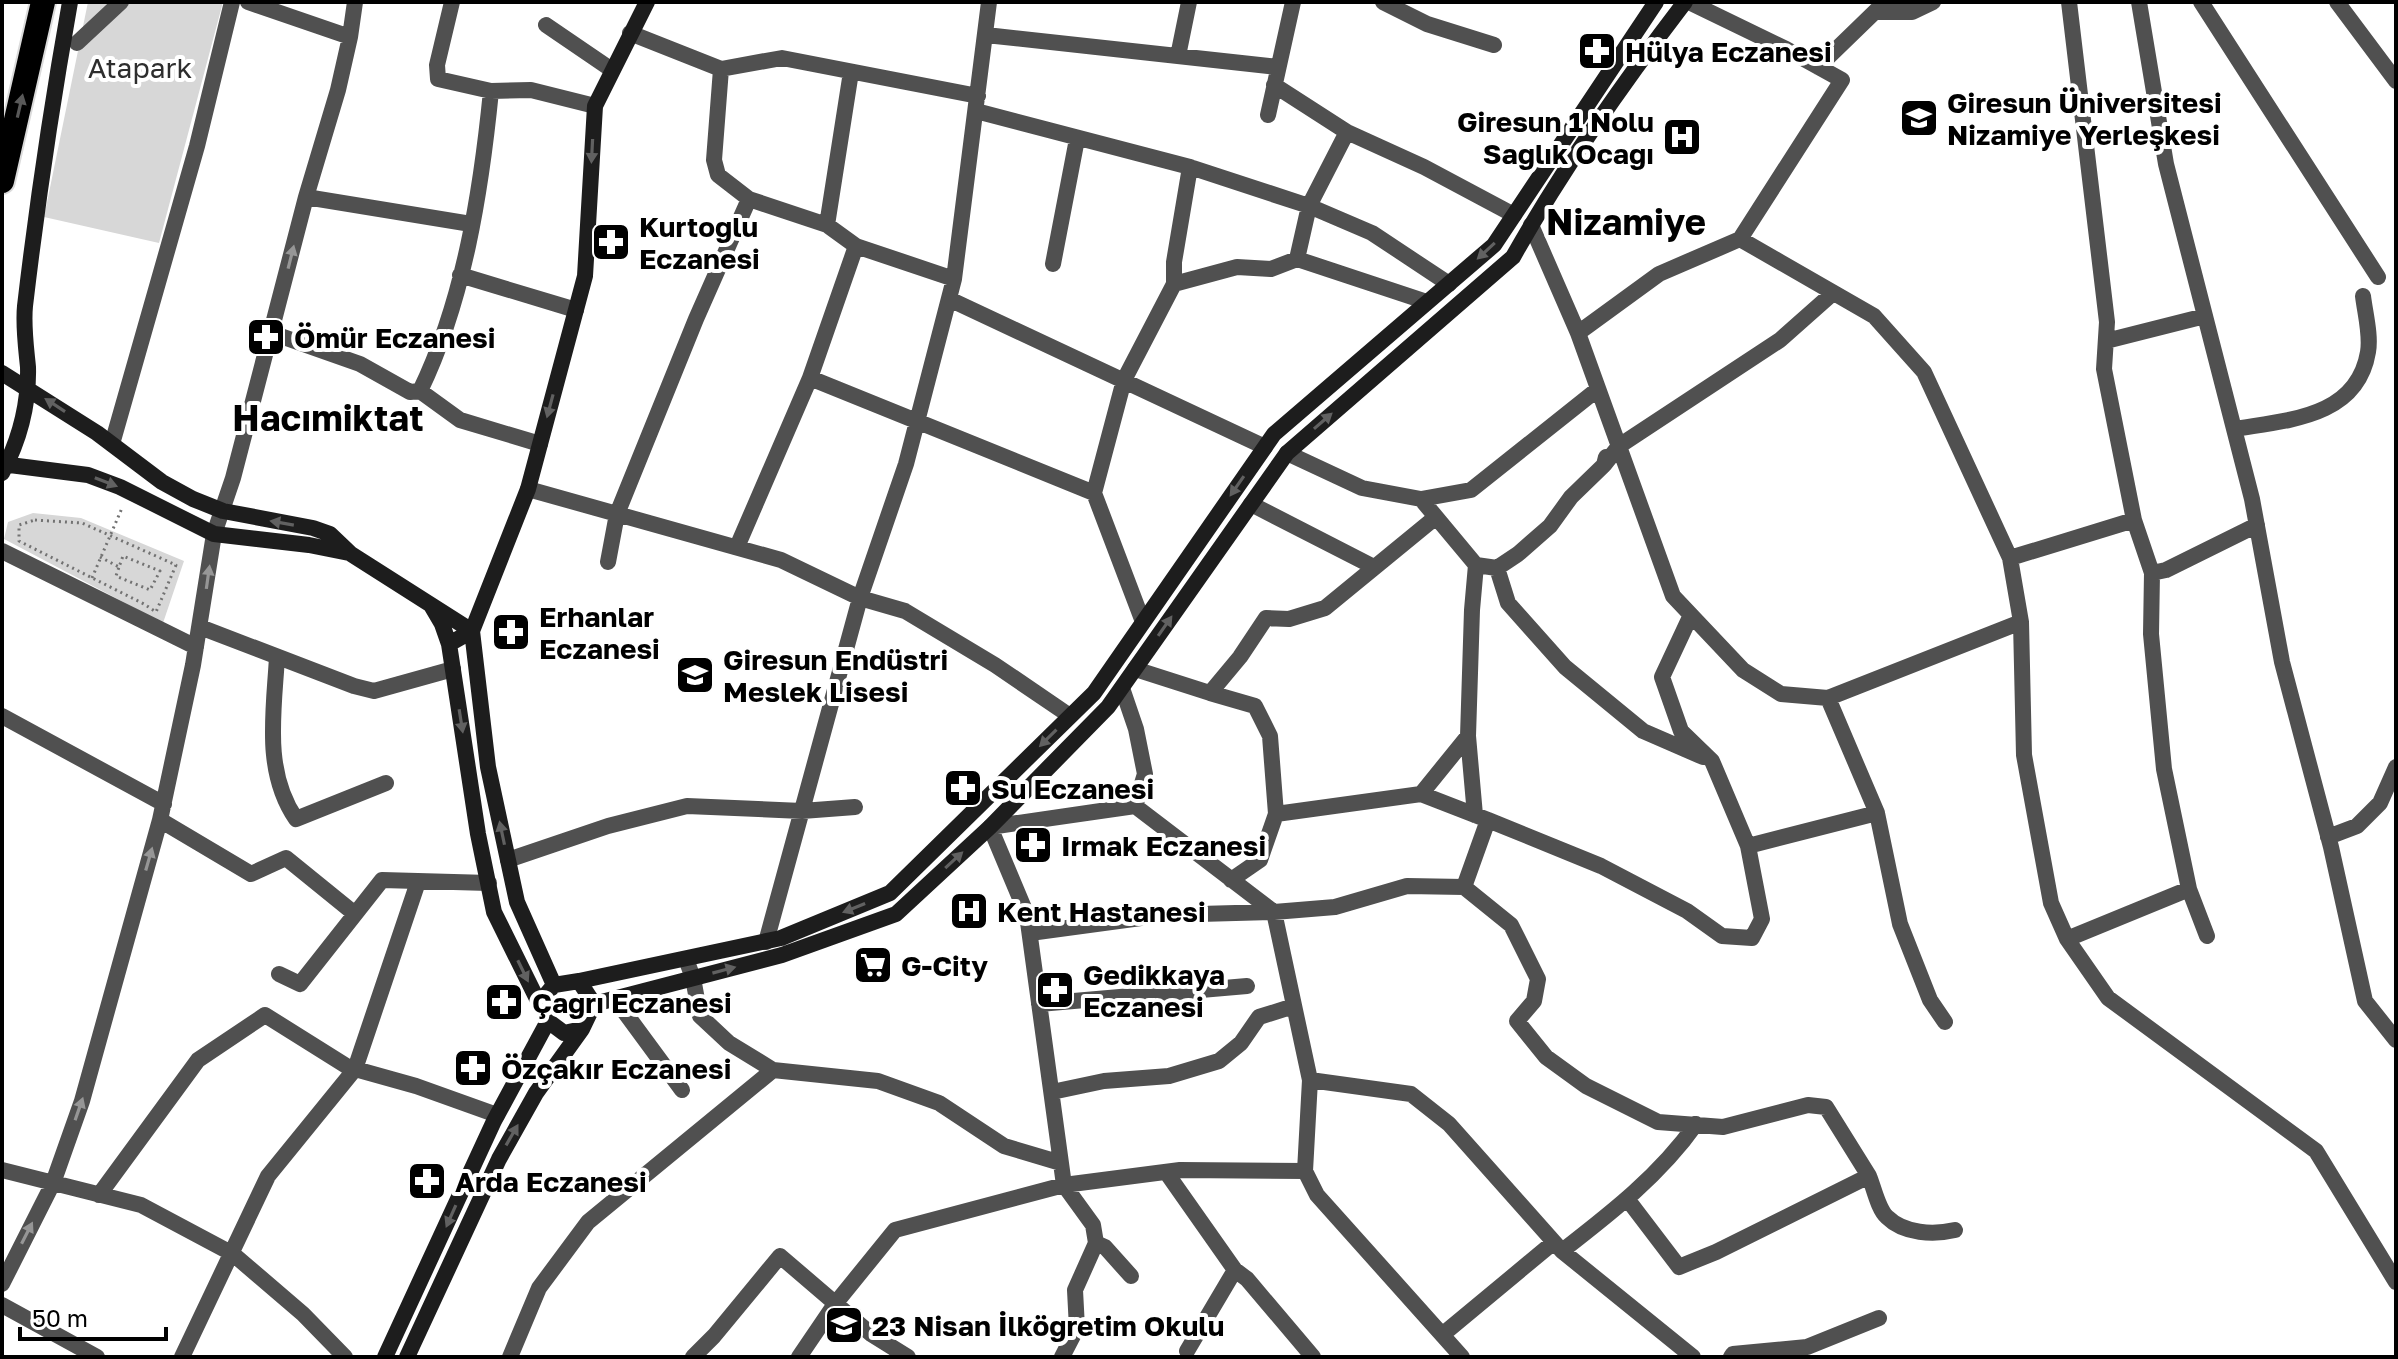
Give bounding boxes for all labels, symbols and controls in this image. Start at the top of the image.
pharmacy icon: Hülya Eczanesi [1576,30,1618,72]
place label: Hülya Eczanesi [1625,35,1832,68]
park label: Atapark [88,51,192,84]
place label: Giresun Üniversitesi Nizamiye Yerleşkesi [1947,86,2222,151]
one-way arrow [14,93,27,118]
school or university icon: Giresun Üniversitesi Nizamiye Yerleşkesi [1898,97,1940,139]
place label: Giresun 1 Nolu Sağlık Ocağı [1457,105,1654,170]
hospital icon: Giresun 1 Nolu Sağlık Ocağı [1661,116,1703,158]
one-way arrow [585,139,598,164]
district label: Nizamiye [1546,200,1706,243]
place label: Kurtoğlu Eczanesi [639,210,760,275]
pharmacy icon: Kurtoğlu Eczanesi [590,221,632,263]
one-way arrow [1477,242,1496,260]
one-way arrow [286,245,298,270]
pharmacy icon: Ömür Eczanesi [245,316,287,358]
place label: Ömür Eczanesi [294,321,495,354]
one-way arrow [543,394,555,419]
district label: Hacımiktat [232,396,424,439]
one-way arrow [44,398,65,413]
one-way arrow [1313,413,1333,431]
one-way arrow [94,476,118,489]
one-way arrow [1230,476,1245,497]
one-way arrow [269,516,294,528]
one-way arrow [202,564,215,589]
place label: Erhanlar Eczanesi [539,600,660,665]
pharmacy icon: Erhanlar Eczanesi [490,611,532,653]
one-way arrow [1157,616,1172,637]
place label: Giresun Endüstri Meslek Lisesi [723,643,948,708]
school or university icon: Giresun Endüstri Meslek Lisesi [674,654,716,696]
one-way arrow [455,709,468,734]
one-way arrow [1039,728,1058,747]
pharmacy icon: Su Eczanesi [942,767,984,809]
place label: Su Eczanesi [991,772,1154,805]
one-way arrow [495,820,508,845]
pharmacy icon: Irmak Eczanesi [1012,824,1054,866]
place label: Irmak Eczanesi [1061,829,1266,862]
one-way arrow [144,847,156,872]
one-way arrow [944,852,963,870]
hospital icon: Kent Hastanesi [948,890,990,932]
place label: Kent Hastanesi [997,895,1206,928]
one-way arrow [842,902,866,915]
supermarket icon: G-City [852,944,894,986]
place label: G-City [901,949,988,982]
place label: Gedikkaya Eczanesi [1083,958,1225,1023]
one-way arrow [516,960,530,983]
one-way arrow [712,964,737,976]
pharmacy icon: Gedikkaya Eczanesi [1034,969,1076,1011]
pharmacy icon: Çağrı Eczanesi [483,981,525,1023]
place label: Çağrı Eczanesi [532,986,732,1019]
pharmacy icon: Özçakır Eczanesi [452,1047,494,1089]
place label: Özçakır Eczanesi [501,1052,731,1085]
one-way arrow [73,1097,85,1121]
one-way arrow [505,1124,519,1146]
pharmacy icon: Arda Eczanesi [406,1160,448,1202]
place label: Arda Eczanesi [455,1165,647,1198]
one-way arrow [444,1205,458,1228]
one-way arrow [21,1222,34,1245]
scale bar [20,1291,166,1341]
text: 50 m [32,1303,88,1332]
school or university icon: 23 Nisan İlköğretim Okulu [823,1304,865,1346]
place label: 23 Nisan İlköğretim Okulu [872,1309,1224,1342]

